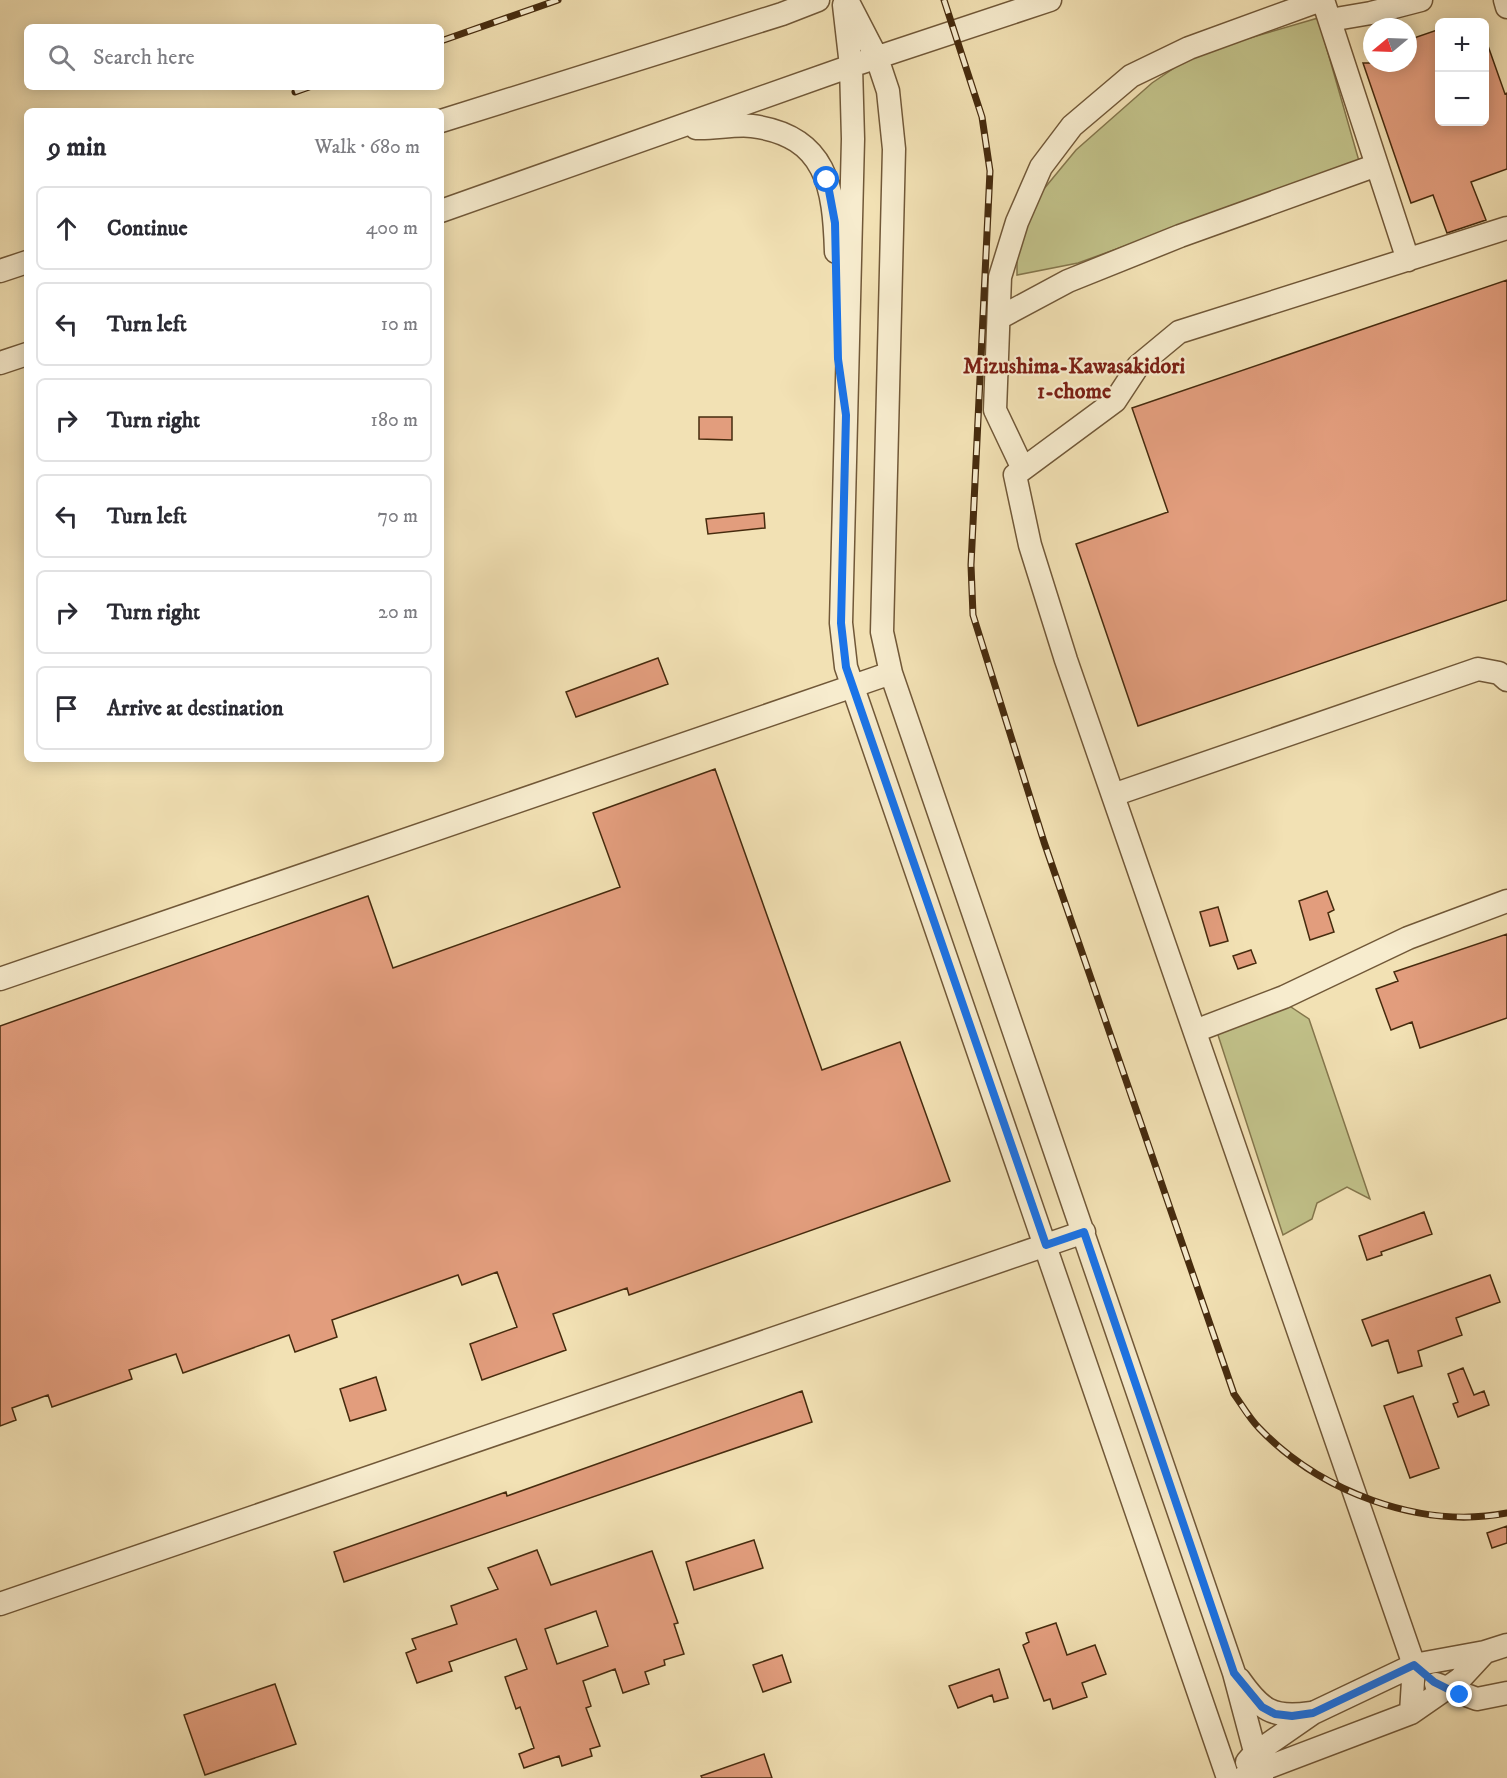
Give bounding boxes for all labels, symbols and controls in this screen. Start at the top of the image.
north arrow [1363,18,1417,72]
map controls [1435,18,1489,126]
button: + [1435,18,1489,72]
search box [24,24,444,90]
icon: search [45,41,78,74]
text: Search here [93,44,195,71]
button: − [1435,72,1489,126]
text: 9 min [48,131,106,164]
text: Walk · 680 m [315,135,420,160]
route start [813,166,839,192]
icon: ahead [50,212,83,245]
text: Continue [107,215,188,242]
text: 400 m [366,216,418,241]
icon: left [50,308,83,341]
text: Turn left [107,311,187,338]
text: 10 m [381,312,418,337]
district label: Mizushima-Kawasakidori 1-chome [963,353,1185,405]
icon: right [50,404,83,437]
text: Turn right [107,407,200,434]
text: 180 m [371,408,418,433]
icon: left [50,500,83,533]
text: Turn left [107,503,187,530]
text: 70 m [377,504,418,529]
icon: right [50,596,83,629]
text: Turn right [107,599,200,626]
text: 20 m [378,600,418,625]
icon: arrive [50,692,83,725]
text: Arrive at destination [107,695,284,722]
route end [1446,1681,1472,1707]

